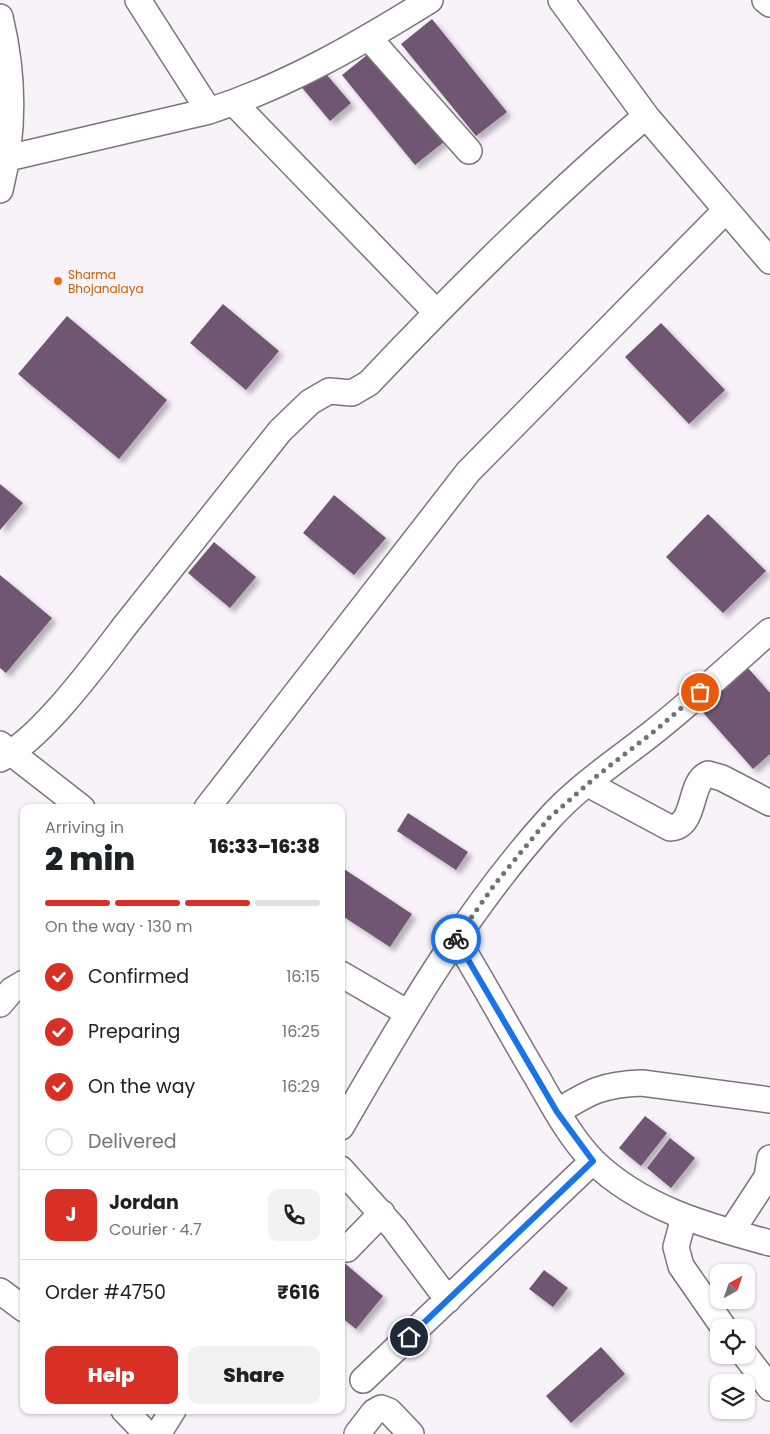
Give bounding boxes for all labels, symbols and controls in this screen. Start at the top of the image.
place label: Sharma Bhojanalaya [68,266,144,297]
marker: Sharma Bhojanalaya [52,275,64,287]
pin [679,671,721,713]
icon: bag [686,678,714,706]
text: Arriving in [45,816,124,839]
text: 16:33–16:38 [209,833,320,860]
text: 2 min [45,836,135,881]
courier [431,914,481,964]
text: On the way · 130 m [45,915,193,938]
icon: bike [442,925,470,953]
icon: check [45,963,73,991]
text: Confirmed [88,963,189,990]
text: 16:15 [286,965,320,988]
icon: check [45,1018,73,1046]
text: Preparing [88,1018,180,1045]
text: 16:25 [282,1020,320,1043]
icon: check [45,1073,73,1101]
text: On the way [88,1073,195,1100]
text: 16:29 [282,1075,320,1098]
text: Delivered [88,1128,177,1155]
text: Jordan [109,1189,179,1216]
button: phone [268,1189,320,1241]
text: J [66,1201,76,1228]
text: Courier · 4.7 [109,1218,202,1241]
north arrow [710,1264,755,1309]
map controls [710,1264,755,1419]
text: Order #4750 [45,1279,166,1306]
text: ₹616 [277,1279,320,1306]
pin [388,1316,430,1358]
button: locate [710,1319,755,1364]
icon: home [395,1323,423,1351]
button: Help [45,1346,178,1404]
button: Share [188,1346,320,1404]
button: layers [710,1374,755,1419]

